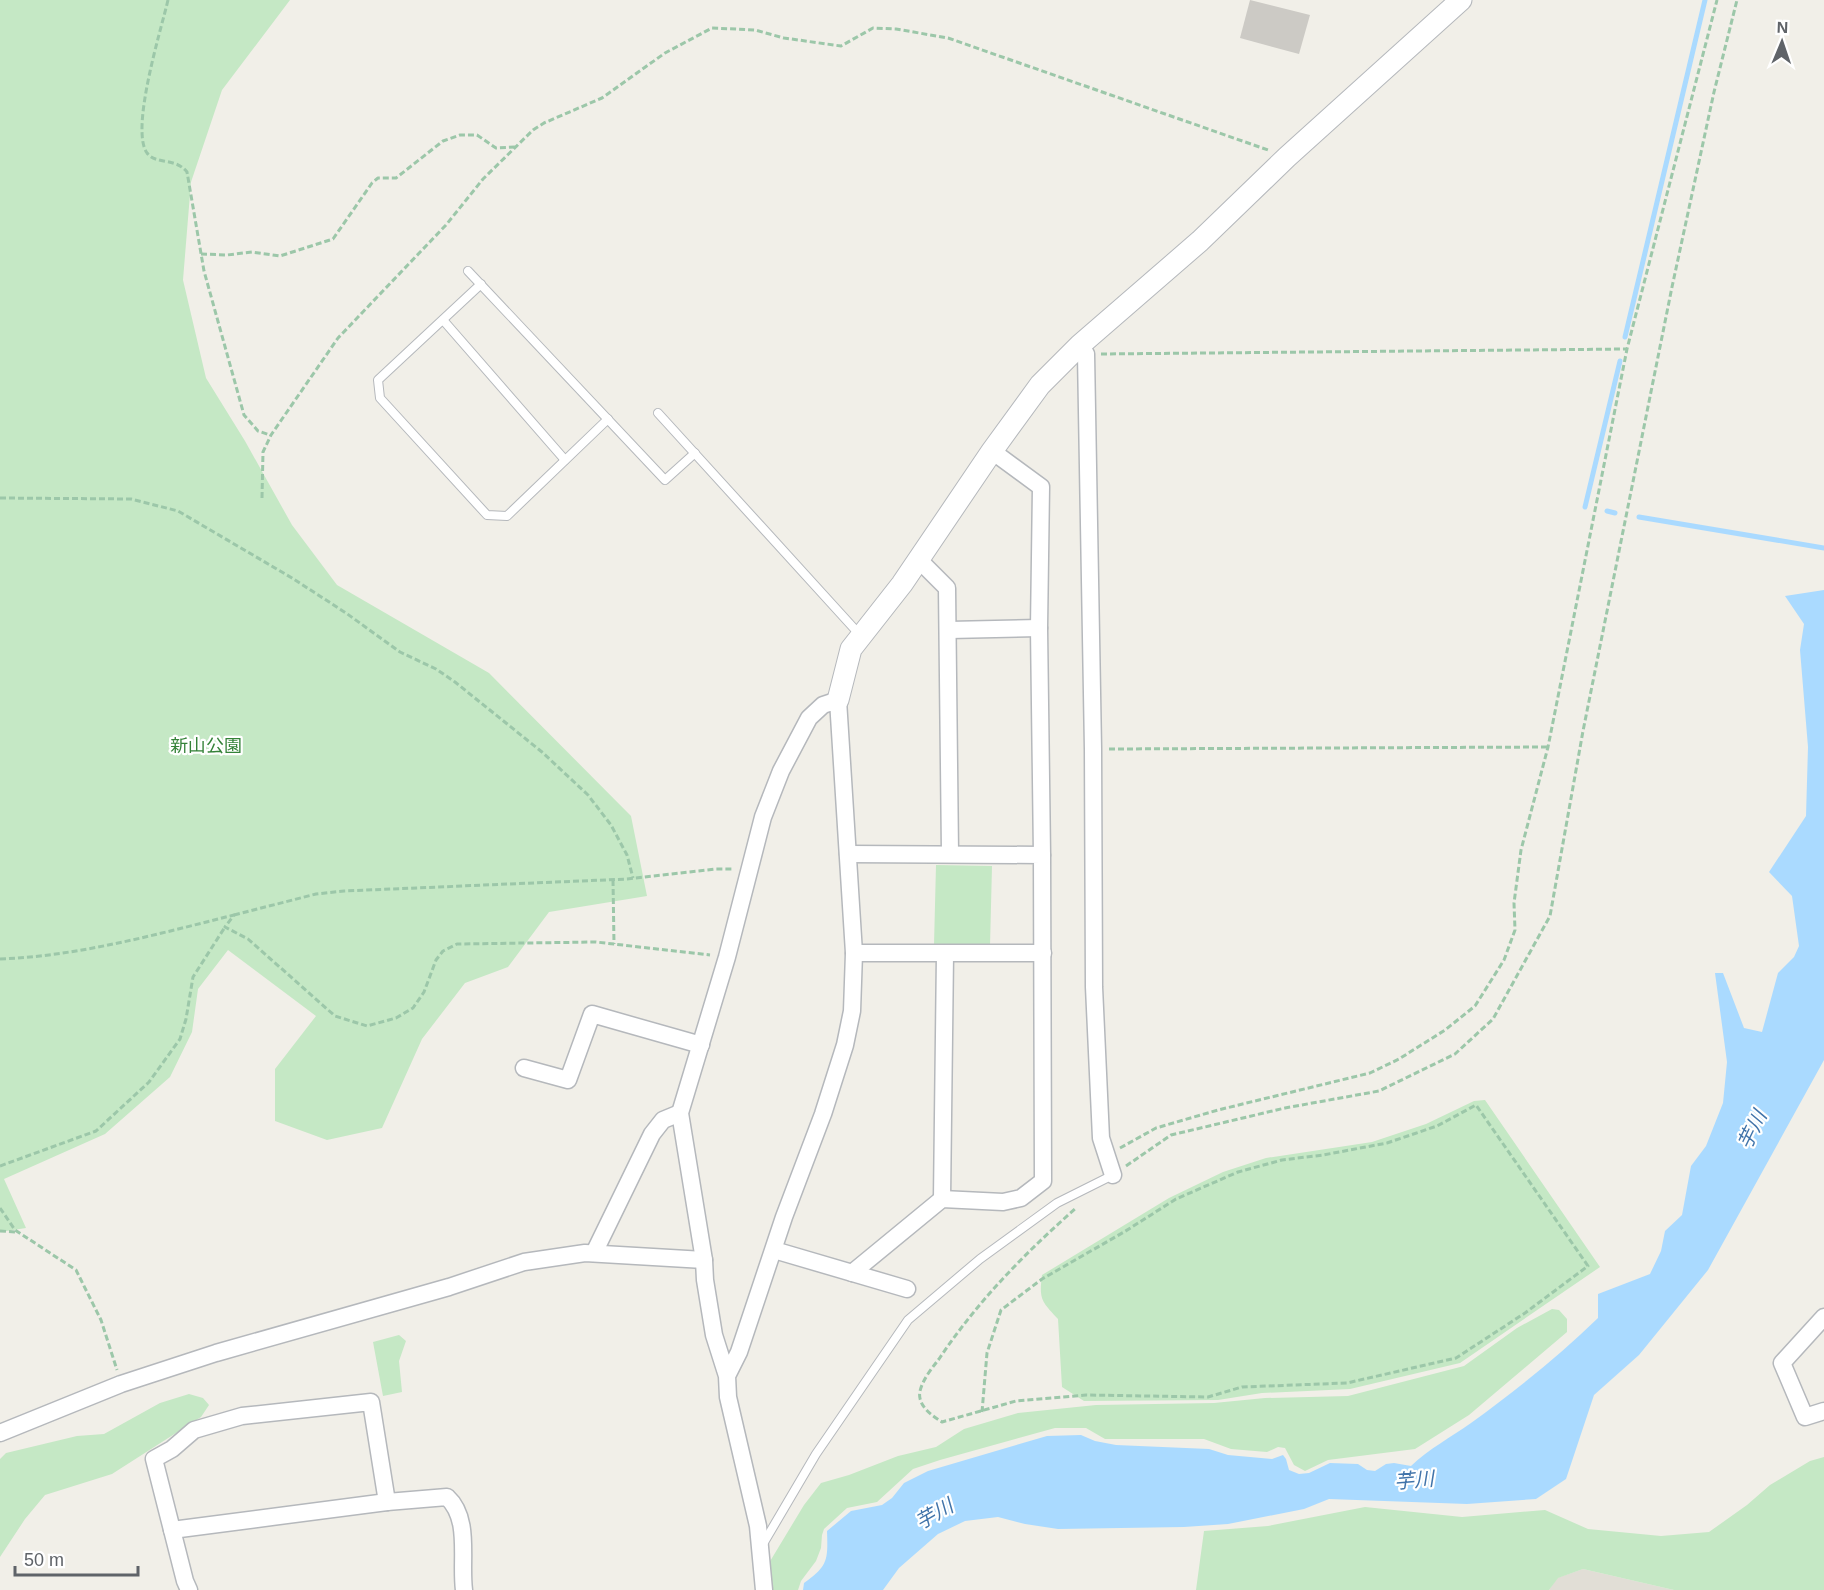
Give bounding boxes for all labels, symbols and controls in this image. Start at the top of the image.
north arrow [1752,12,1812,72]
text: N [1776,19,1789,36]
park label: 新山公園 [170,736,242,756]
water label: 芋川 [1733,1105,1772,1153]
water label: 芋川 [1393,1467,1437,1493]
water label: 芋川 [911,1493,959,1534]
scale bar [15,1539,138,1577]
text: 50 m [24,1550,64,1570]

